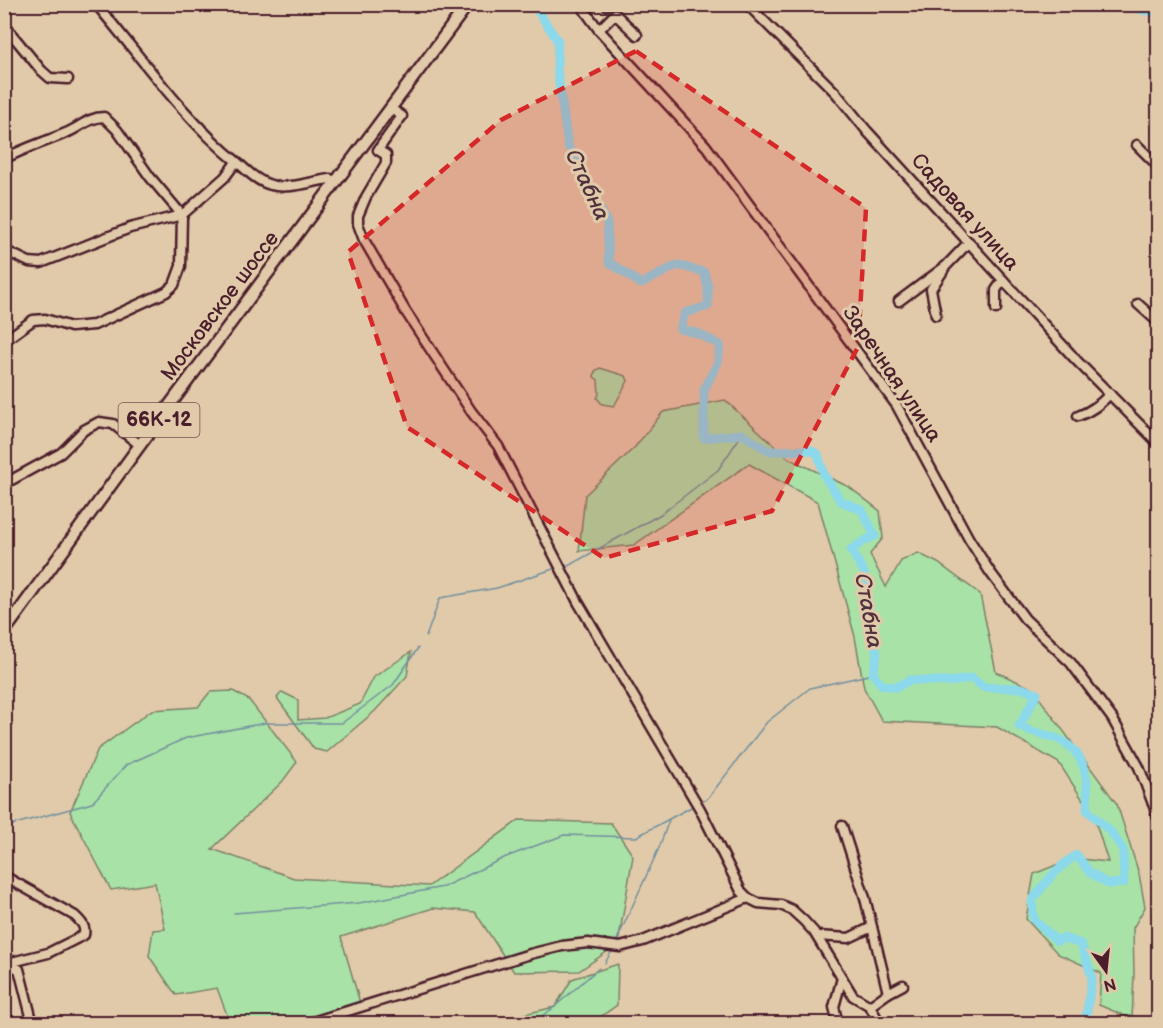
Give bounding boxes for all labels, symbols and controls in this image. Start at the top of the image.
water label: Стабна [559,145,615,225]
street label: Садовая улица [906,148,1025,276]
street label: Московское шоссе [156,226,284,386]
street label: Заречная улица [837,301,947,447]
road number: 66К-12 [118,403,200,437]
water label: Стабна [848,571,888,651]
north arrow [1076,941,1136,1001]
text: N [1101,973,1118,995]

